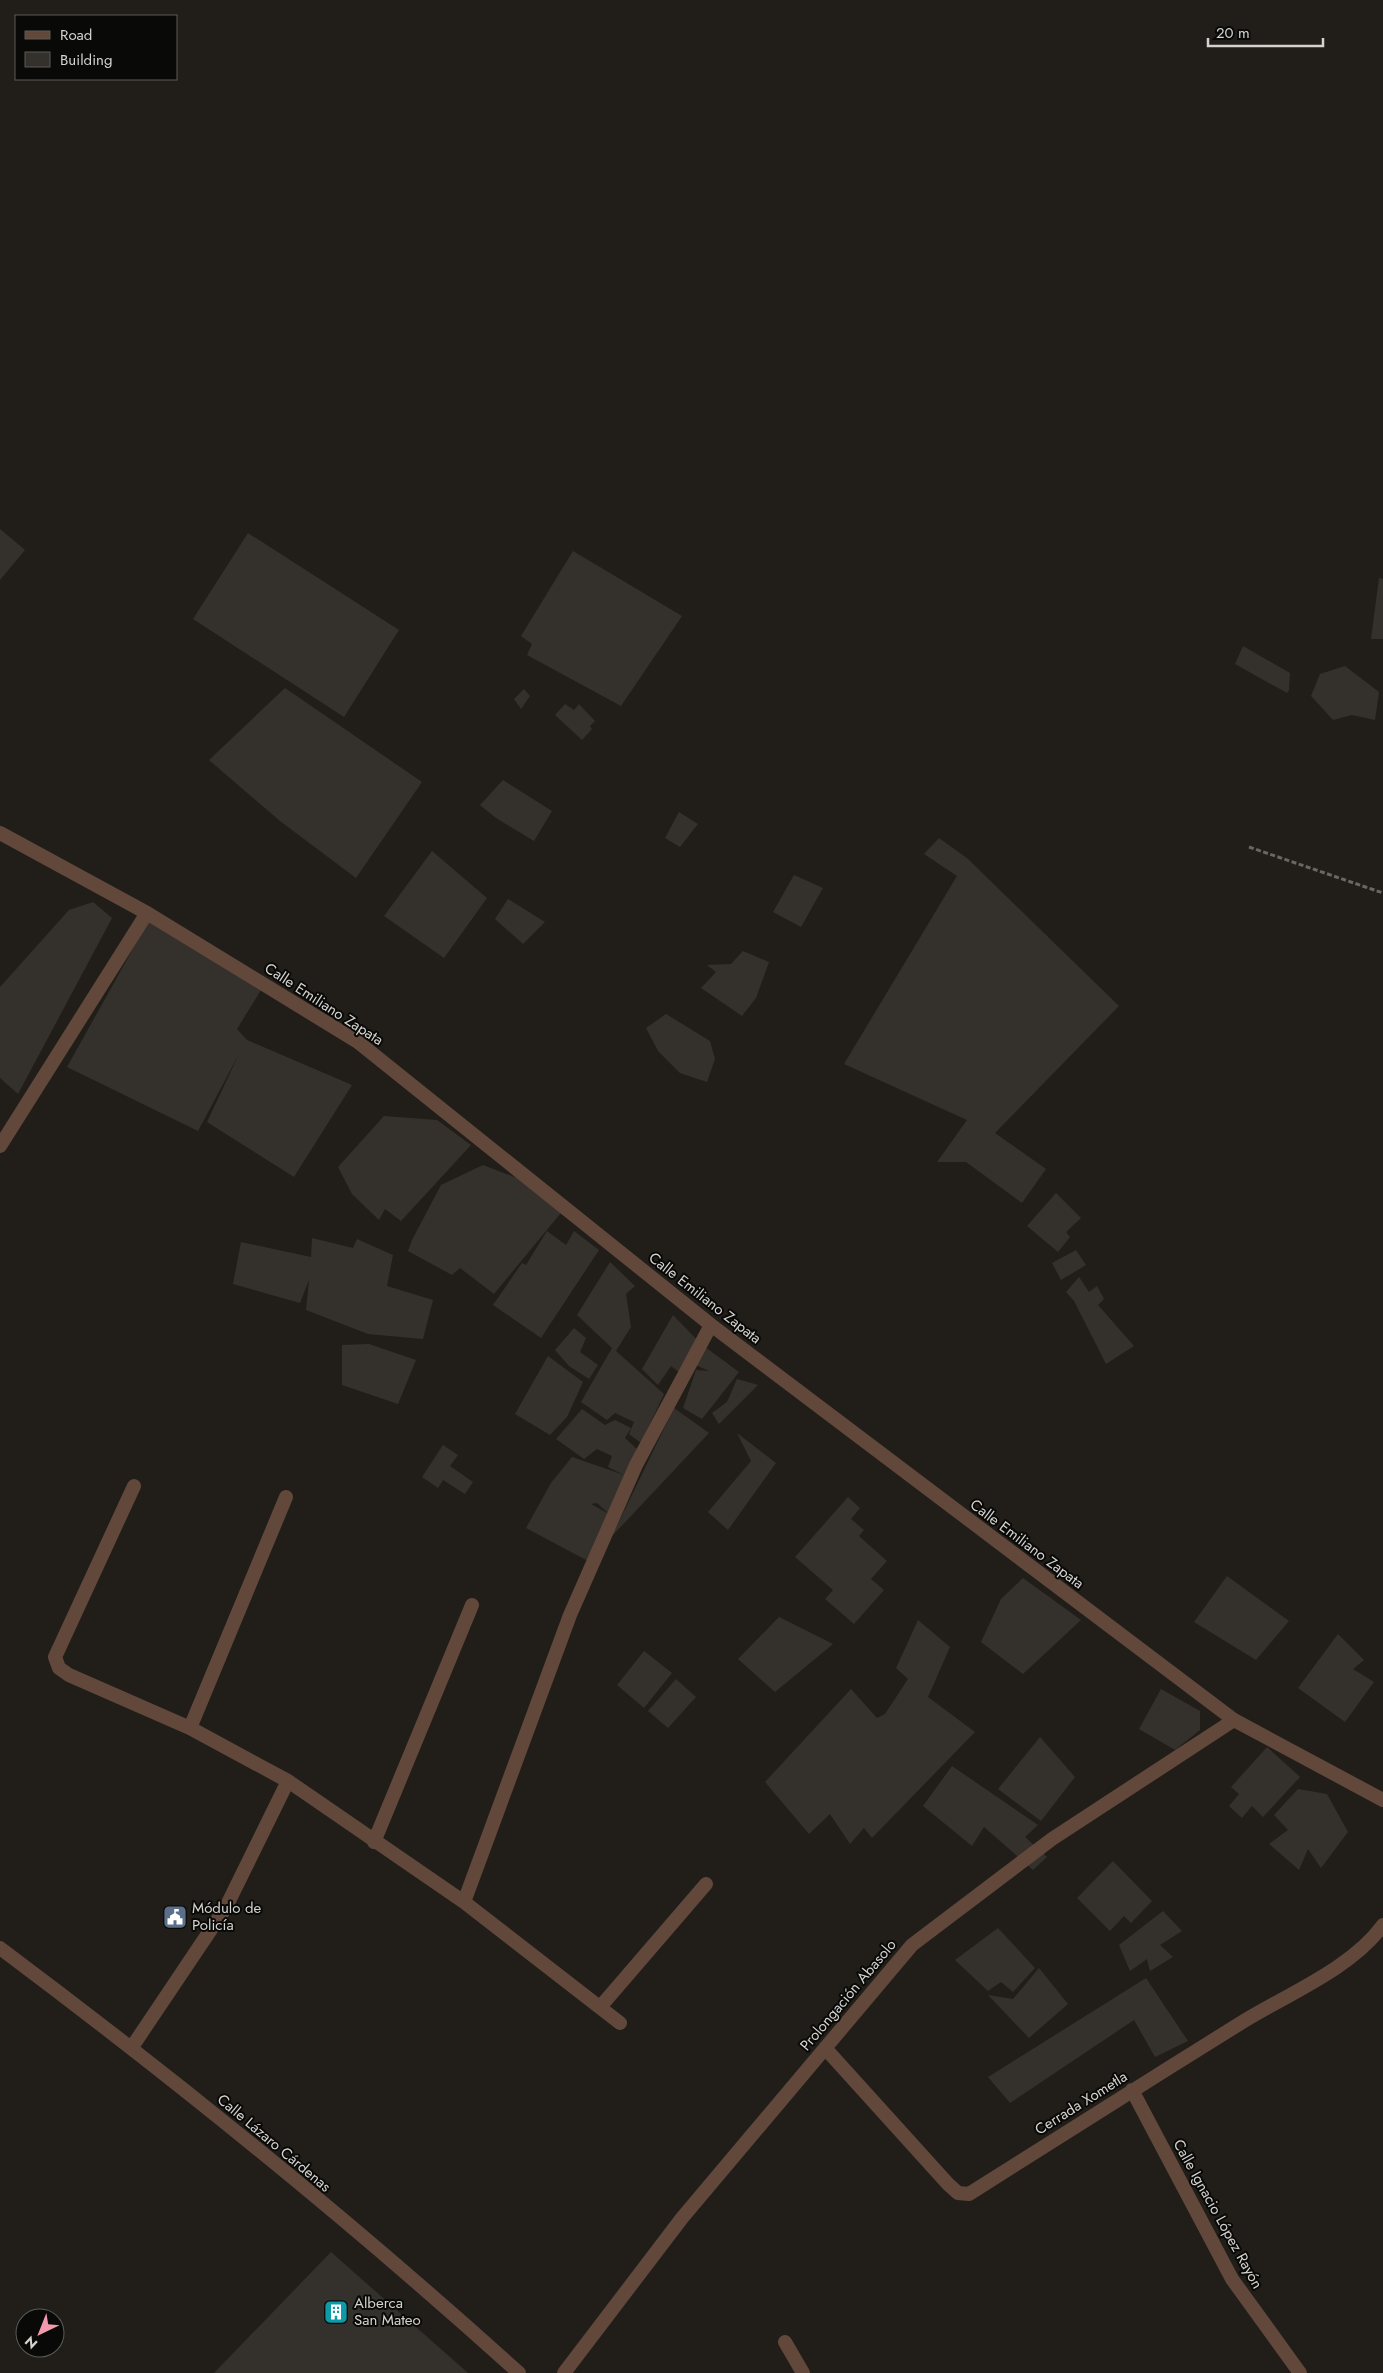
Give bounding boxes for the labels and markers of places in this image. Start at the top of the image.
place label: Módulo de Policía [192,1897,261,1936]
public building icon: Módulo de Policía [162,1904,188,1930]
place label: Alberca San Mateo [354,2292,421,2331]
building icon: Alberca San Mateo [323,2299,349,2325]

